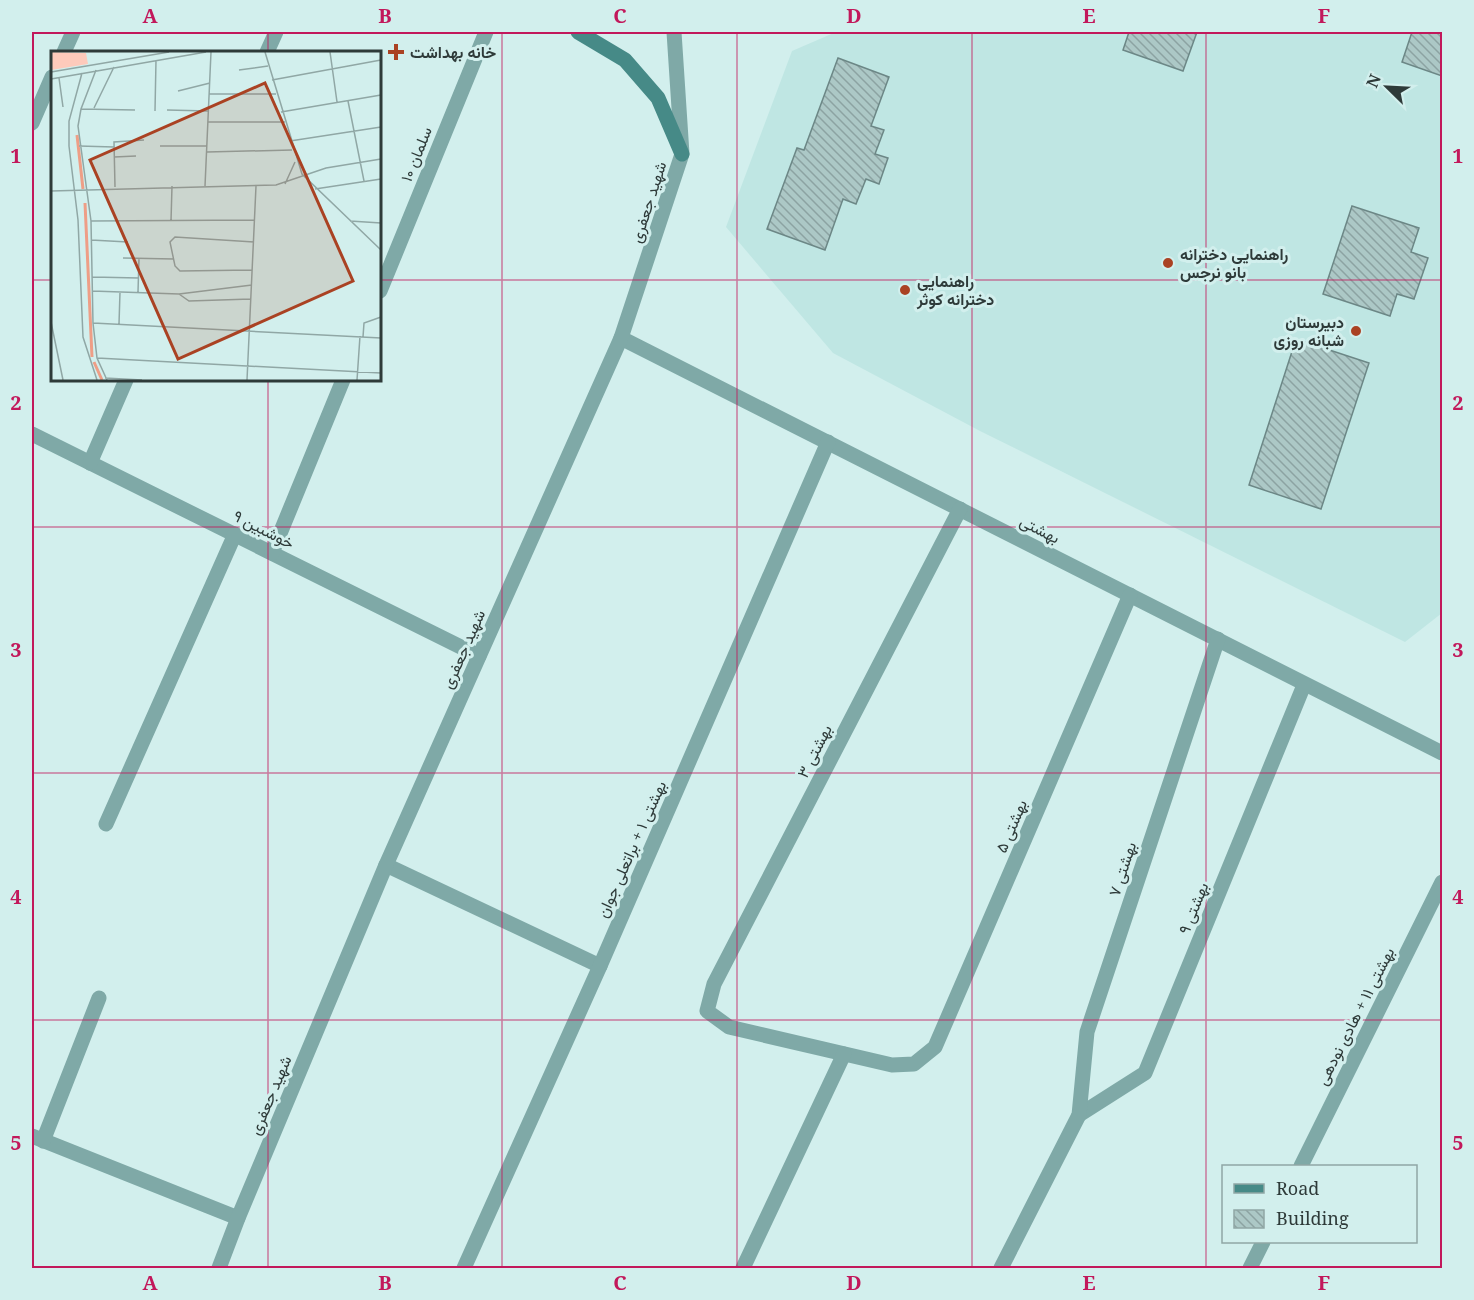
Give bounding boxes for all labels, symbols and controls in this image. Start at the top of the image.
text: A [142,2,158,29]
text: B [378,2,392,29]
text: C [613,2,627,29]
text: D [846,2,862,29]
text: E [1082,2,1096,29]
text: F [1318,2,1330,29]
place label: خانه بهداشت [410,41,496,63]
marker: خانه بهداشت [387,43,405,61]
inset map [51,51,381,381]
north arrow [1357,57,1417,117]
text: N [1361,70,1386,91]
street label: سلمان ۱۰ [395,123,437,185]
text: 1 [10,142,22,169]
text: 1 [1452,142,1464,169]
street label: شهید جعفری [625,158,671,246]
place label: راهنمایی دخترانه بانو نرجس [1180,243,1289,283]
marker: راهنمایی دخترانه بانو نرجس [1161,256,1175,270]
place label: راهنمایی دخترانه کوثر [916,270,994,310]
marker: راهنمایی دخترانه کوثر [898,283,912,297]
place label: دبیرستان شبانه روزی [1274,311,1344,351]
marker: دبیرستان شبانه روزی [1349,324,1363,338]
text: 2 [10,389,22,416]
text: 2 [1452,389,1464,416]
street label: خوشبین ۹ [230,504,299,554]
street label: بهشتی [1016,510,1064,548]
street label: شهید جعفری [436,606,490,692]
text: 3 [10,636,22,663]
text: 3 [1452,636,1464,663]
street label: بهشتی ۳ [791,721,837,781]
street label: بهشتی ۱ + براتعلی جوان [591,777,671,921]
street label: بهشتی ۵ [990,796,1032,856]
street label: بهشتی ۷ [1103,839,1141,899]
street label: بهشتی ۹ [1173,879,1213,937]
text: 4 [10,883,22,910]
text: 4 [1452,883,1464,910]
street label: بهشتی ۱۱ + هادی نودهی [1311,943,1399,1089]
street label: شهید جعفری [243,1052,297,1138]
text: 5 [10,1129,22,1156]
text: 5 [1452,1129,1464,1156]
legend [1222,1165,1417,1243]
text: Road [1276,1176,1319,1200]
text: Building [1276,1206,1349,1230]
text: A [142,1269,158,1296]
text: B [378,1269,392,1296]
text: C [613,1269,627,1296]
text: D [846,1269,862,1296]
text: E [1082,1269,1096,1296]
text: F [1318,1269,1330,1296]

